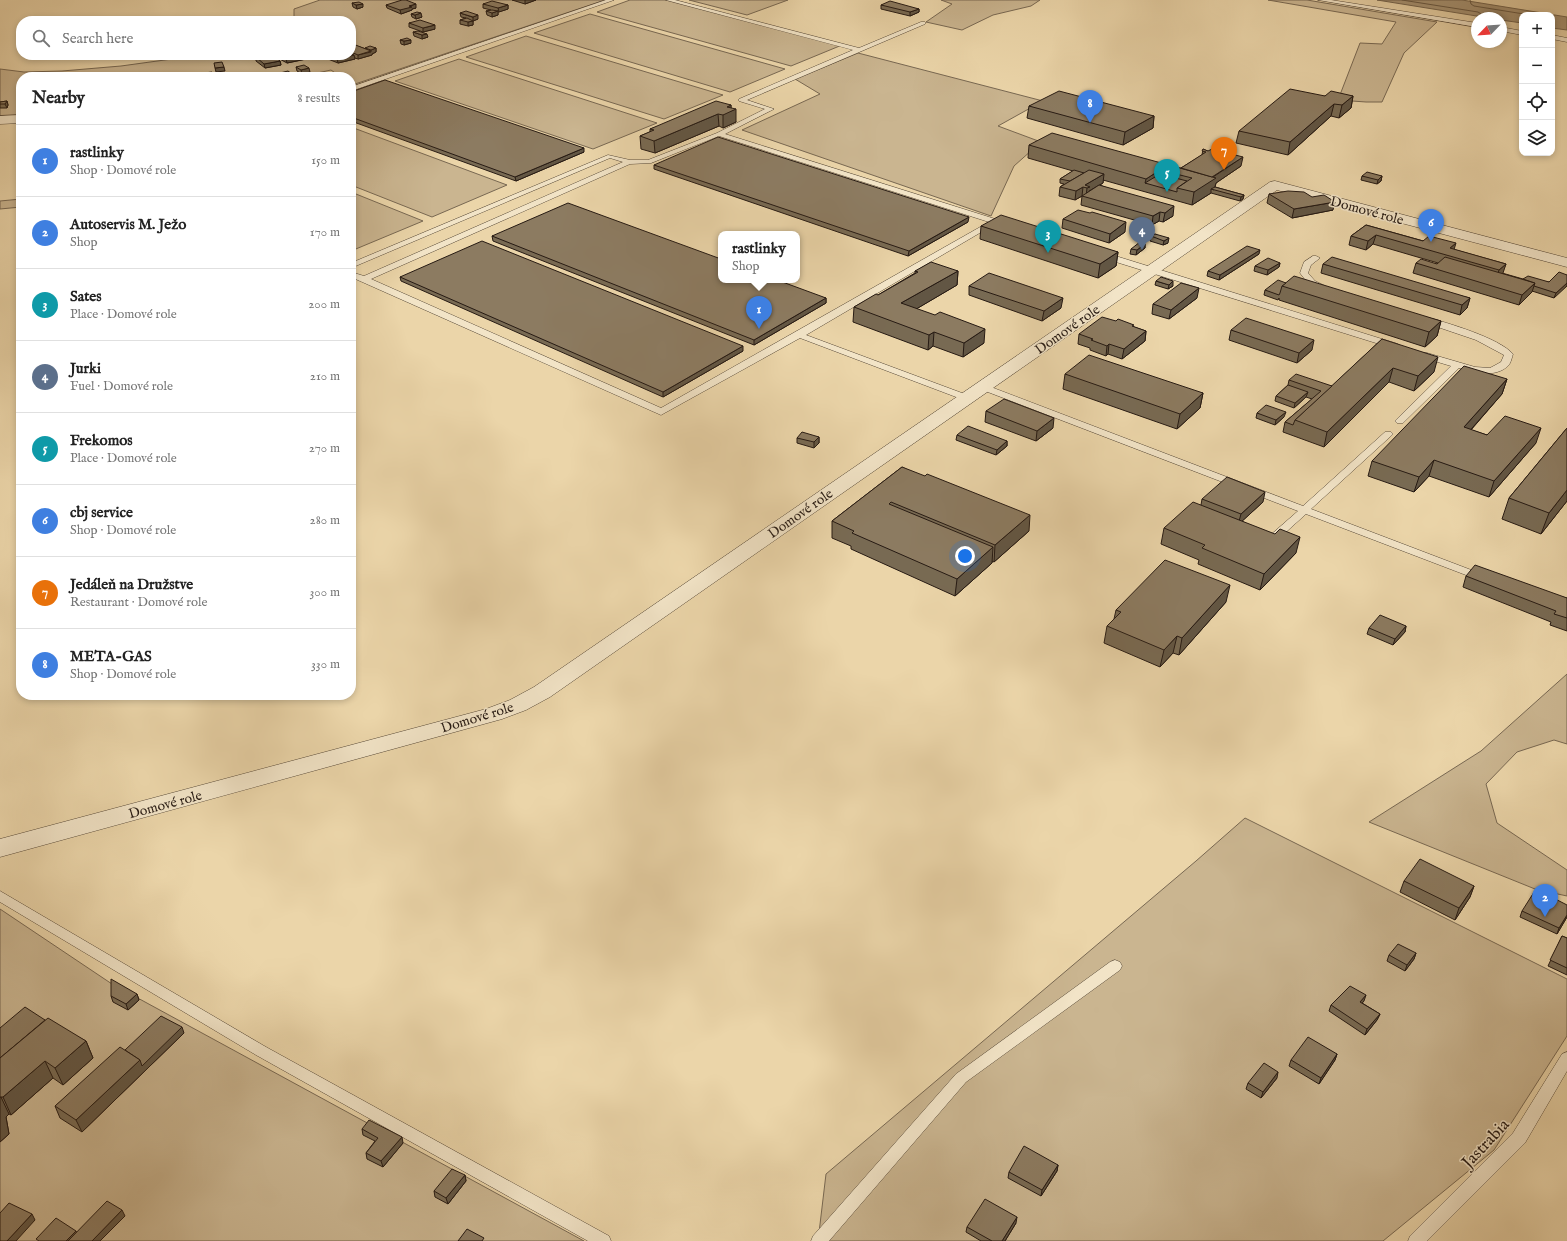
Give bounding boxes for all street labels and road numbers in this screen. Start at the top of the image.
street label: Domové role [1328,193,1406,230]
street label: Domové role [1032,300,1104,359]
street label: Domové role [765,484,837,543]
street label: Domové role [439,698,517,738]
street label: Domové role [127,786,205,823]
street label: Jastrabia [1457,1114,1515,1175]

